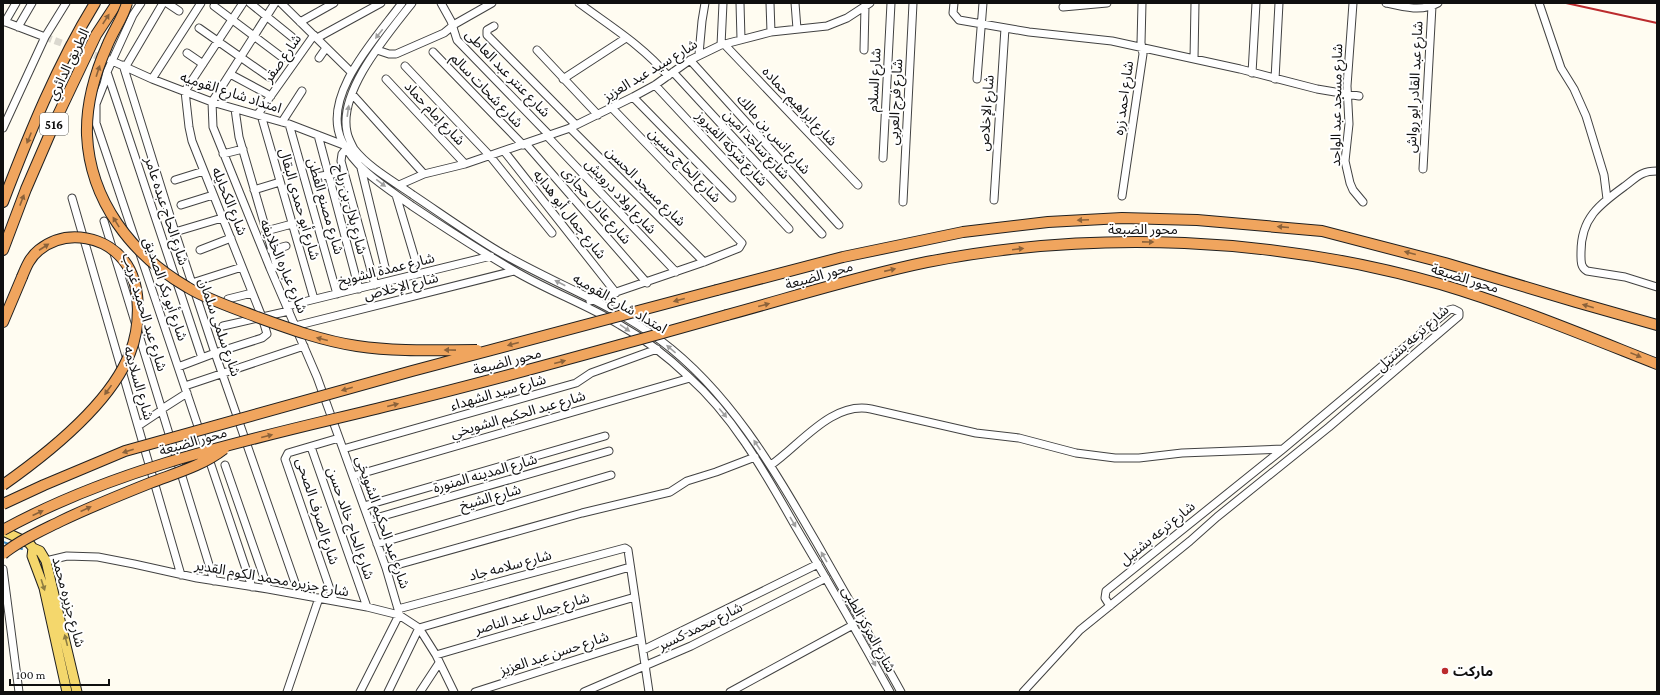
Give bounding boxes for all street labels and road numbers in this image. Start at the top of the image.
street label: شارع عبد القادر ابو رواش [1403,21,1428,154]
street label: الطريق الدائري [44,25,95,104]
street label: شارع عنتر عبد العاطى [460,26,554,122]
street label: شارع صقر [259,31,307,88]
street label: شارع سيد عبد العزيز [599,36,702,108]
street label: شارع مسجد عبد الواحد [1327,44,1348,167]
street label: شارع السلام [864,48,887,113]
street label: شارع شحات سالم [445,50,526,133]
street label: شارع فرج العربى [885,58,908,146]
street label: شارع احمد زره [1110,60,1139,137]
street label: شارع ابراهيم حماده [757,63,841,151]
street label: امتداد شارع القوميه [177,68,284,119]
street label: شارع الإخلاص [975,74,1000,152]
street label: شارع إمام حماد [399,78,469,150]
street label: شارع انس بن مالك [732,91,814,179]
street label: شارع شركه الفيروز [690,106,771,191]
street label: شارع ساجد امين [718,106,793,184]
road number: 516 [40,113,68,135]
street label: شارع الحاج حسين [643,125,724,208]
street label: شارع مسجد الحسن [601,143,689,231]
street label: شارع أبو حمدى البقال [273,146,324,263]
street label: شارع الحاج عبده عامر [139,154,192,268]
street label: شارع اولاد درويش [580,155,660,239]
street label: شارع مصنع القطن [302,156,347,257]
street label: شارع بلال بن رباح [328,162,371,257]
street label: شارع عادل حجازى [557,163,635,249]
street label: شارع الكحايله [206,165,251,239]
street label: شارع جمال أبو هدايه [528,166,610,264]
street label: شارع عباره الخلايفه [254,216,311,317]
street label: محور الضبعة [1108,221,1178,238]
street label: شارع أبو بكر الصديق [138,235,192,344]
street label: شارع عمدة الشويخ [336,249,437,292]
street label: شارع عبد الحميد غريب [117,251,171,374]
street label: محور الضبعة [783,258,855,293]
street label: محور الضبعة [1429,260,1501,297]
street label: شارع الإخلاص [362,269,441,306]
street label: امتداد شارع القوميه [569,270,670,339]
street label: شارع سلمى سلمان [193,276,244,379]
street label: شارع ترعه بشتيل [1372,301,1454,377]
street label: شارع السلايمه [118,344,157,423]
street label: محور الضبعة [471,344,543,379]
street label: شارع سيد الشهداء [448,371,548,416]
street label: شارع عبد الحكيم الشويخي [449,387,588,444]
street label: محور الضبعة [157,424,229,459]
street label: شارع المدينه المنورة [431,450,540,498]
street label: شارع عبد الحكيم الشويخى [350,453,413,592]
street label: شارع الصرف الصحى [290,456,343,567]
street label: شارع الحاج خالد حسن [321,465,378,582]
street label: شارع الشيخ [457,481,523,516]
street label: شارع ترعه بشتيل [1116,498,1200,571]
street label: شارع سلامه جاد [467,546,554,587]
street label: شارع جزيره محمد [46,555,89,650]
street label: شارع جزيره محمد الكوم القدير [192,556,350,602]
street label: شارع المركز الطبى [836,583,899,676]
street label: شارع جمال عبد الناصر [472,589,592,640]
street label: شارع محمد كسبر [654,599,746,657]
street label: شارع حسن عبد العزيز [496,628,612,681]

